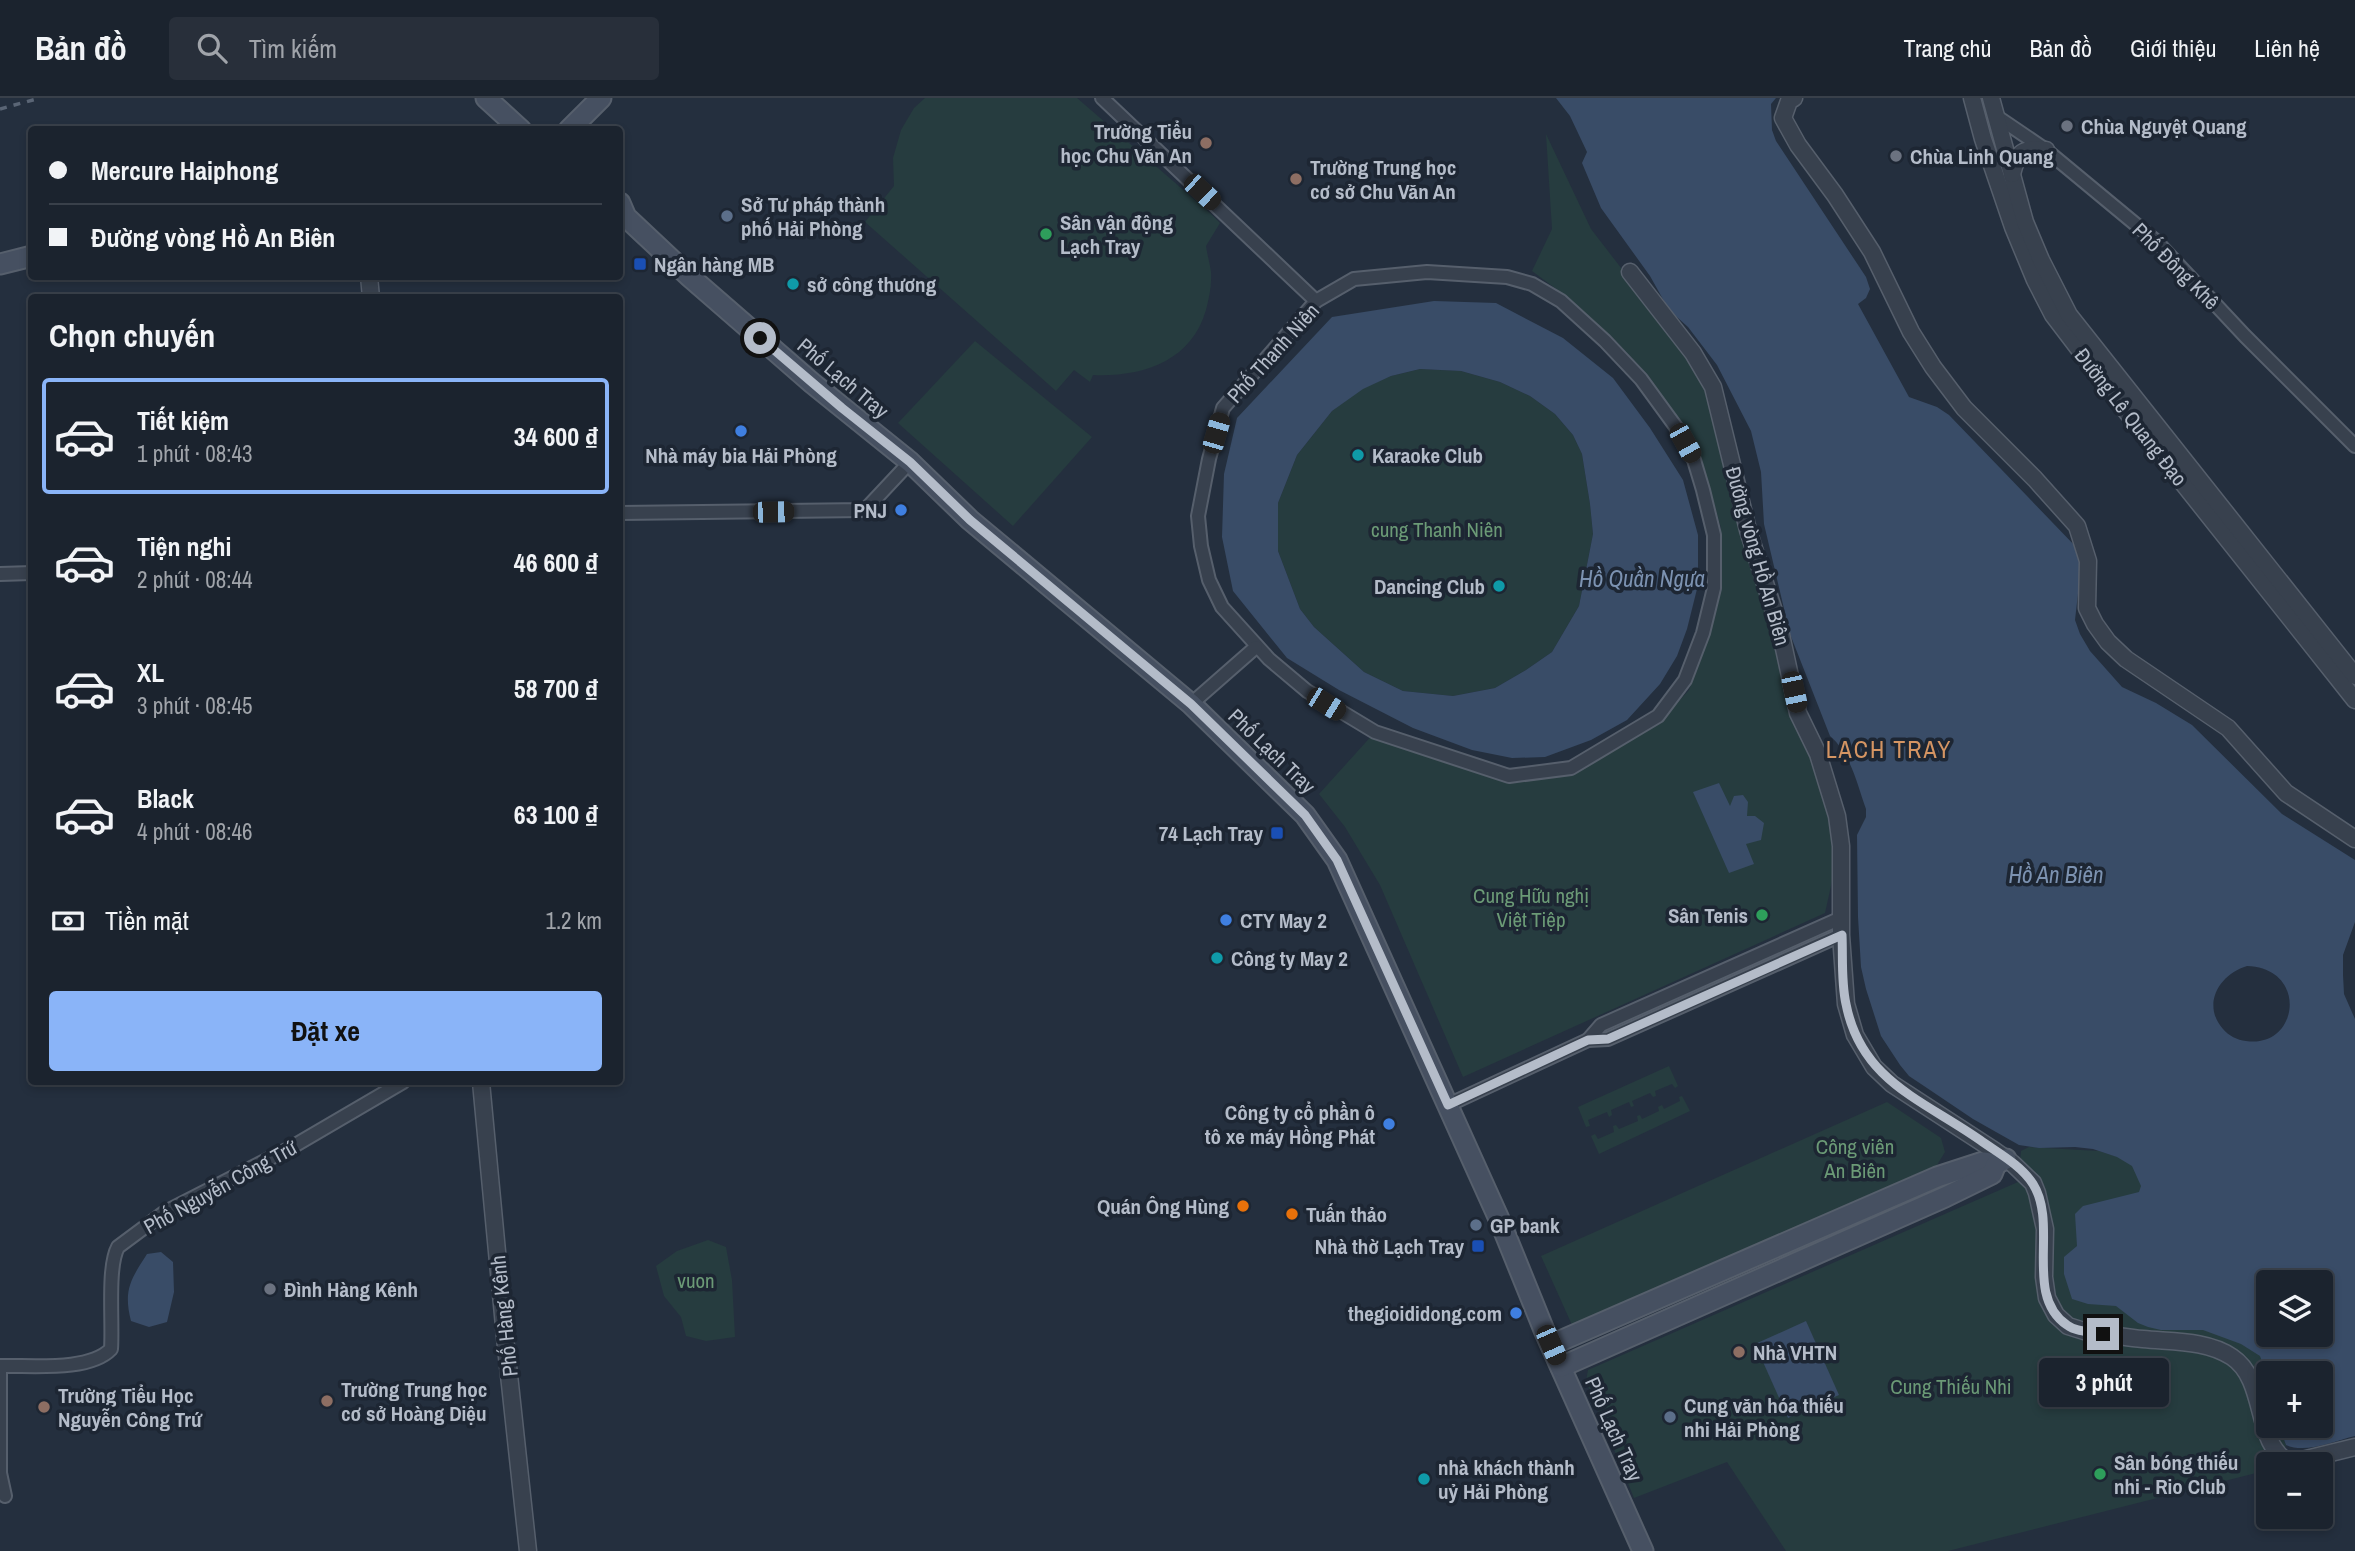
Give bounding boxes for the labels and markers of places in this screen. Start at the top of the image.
place label: Chùa Nguyệt Quang [2081,112,2247,141]
place label: Trường Tiểu học Chu Văn An [1061,117,1192,170]
marker: Chùa Nguyệt Quang [2059,118,2075,134]
marker: Trường Tiểu học Chu Văn An [1198,135,1214,151]
place label: Chùa Linh Quang [1910,142,2054,171]
marker: Chùa Linh Quang [1888,148,1904,164]
place label: Trường Trung học cơ sở Chu Văn An [1310,153,1456,206]
marker: Trường Trung học cơ sở Chu Văn An [1288,171,1304,187]
place label: Sở Tư pháp thành phố Hải Phòng [741,190,885,243]
marker: Sở Tư pháp thành phố Hải Phòng [719,208,735,224]
place label: Sân vận động Lạch Tray [1060,208,1173,261]
marker: Sân vận động Lạch Tray [1038,226,1054,242]
place label: Ngân hàng MB [654,250,775,279]
marker: Ngân hàng MB [632,256,648,272]
place label: sở công thương [807,270,937,299]
marker: sở công thương [785,276,801,292]
marker: Nhà máy bia Hải Phòng [733,423,749,439]
place label: Nhà máy bia Hải Phòng [645,441,837,470]
place label: Karaoke Club [1372,441,1483,470]
marker: Karaoke Club [1350,447,1366,463]
place label: PNJ [854,496,887,525]
marker: PNJ [893,502,909,518]
place label: Dancing Club [1374,572,1485,601]
marker: Dancing Club [1491,578,1507,594]
place label: 74 Lạch Tray [1159,819,1263,848]
marker: 74 Lạch Tray [1269,825,1285,841]
place label: Sân Tenis [1668,901,1748,930]
place label: CTY May 2 [1240,906,1327,935]
marker: Sân Tenis [1754,907,1770,923]
marker: CTY May 2 [1218,912,1234,928]
place label: Công ty May 2 [1231,944,1348,973]
marker: Công ty May 2 [1209,950,1225,966]
place label: Công ty cổ phần ô tô xe máy Hồng Phát [1205,1098,1375,1151]
marker: Công ty cổ phần ô tô xe máy Hồng Phát [1381,1116,1397,1132]
place label: Quán Ông Hùng [1097,1192,1229,1221]
marker: Quán Ông Hùng [1235,1198,1251,1214]
place label: Tuấn thảo [1306,1200,1387,1229]
marker: Tuấn thảo [1284,1206,1300,1222]
place label: GP bank [1490,1211,1560,1240]
marker: GP bank [1468,1217,1484,1233]
place label: Nhà thờ Lạch Tray [1315,1232,1464,1261]
marker: Nhà thờ Lạch Tray [1470,1238,1486,1254]
place label: Đình Hàng Kênh [284,1275,418,1304]
marker: Đình Hàng Kênh [262,1281,278,1297]
place label: thegioididong.com [1348,1299,1502,1328]
marker: thegioididong.com [1508,1305,1524,1321]
place label: Nhà VHTN [1753,1338,1837,1367]
marker: Nhà VHTN [1731,1344,1747,1360]
place label: Trường Trung học cơ sở Hoàng Diệu [341,1375,487,1428]
place label: Trường Tiểu Học Nguyễn Công Trứ [58,1381,203,1434]
place label: Cung văn hóa thiếu nhi Hải Phòng [1684,1391,1844,1444]
marker: Trường Trung học cơ sở Hoàng Diệu [319,1393,335,1409]
marker: Trường Tiểu Học Nguyễn Công Trứ [36,1399,52,1415]
marker: Cung văn hóa thiếu nhi Hải Phòng [1662,1409,1678,1425]
place label: Sân bóng thiếu nhi - Rio Club [2114,1448,2238,1501]
place label: nhà khách thành uỷ Hải Phòng [1438,1453,1575,1506]
marker: Sân bóng thiếu nhi - Rio Club [2092,1466,2108,1482]
marker: nhà khách thành uỷ Hải Phòng [1416,1471,1432,1487]

